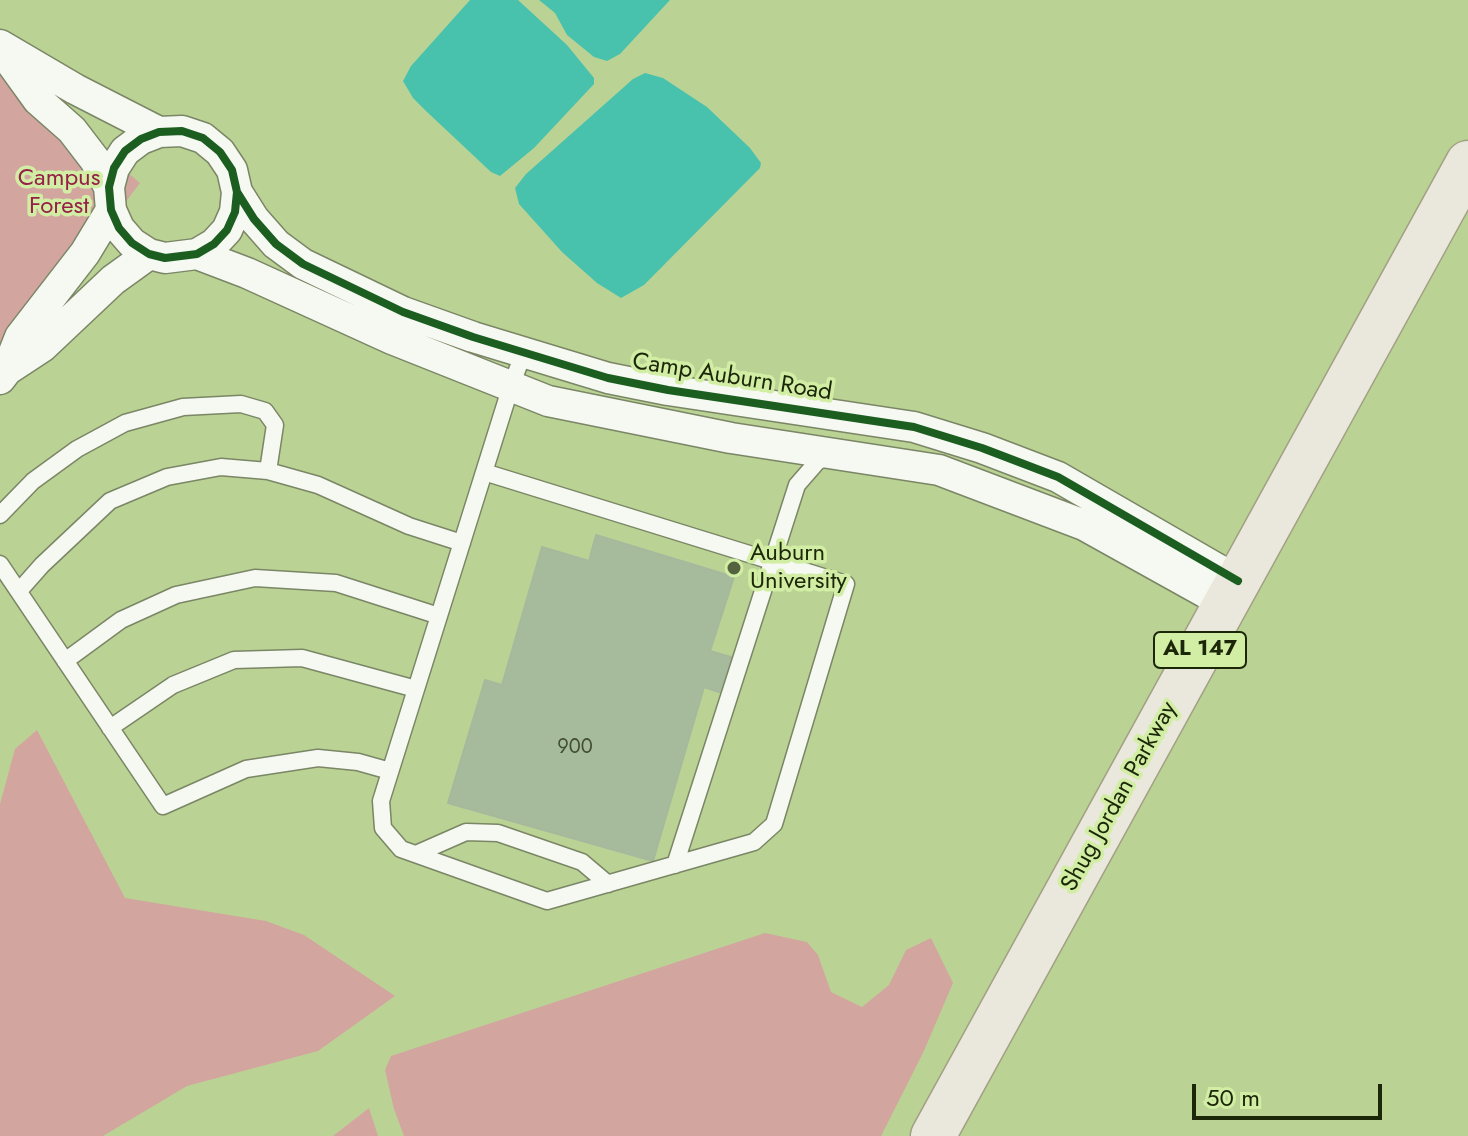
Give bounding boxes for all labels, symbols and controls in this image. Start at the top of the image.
park label: Campus Forest [18,165,100,221]
street label: Camp Auburn Road [630,348,834,408]
place label: Auburn University [750,540,847,596]
marker: Auburn University [725,559,743,577]
road number: AL 147 [1154,632,1246,668]
street label: Shug Jordan Parkway [1056,697,1184,897]
house number: 900 [557,736,593,760]
scale bar [1196,1068,1386,1118]
text: 50 m [1206,1080,1260,1115]

